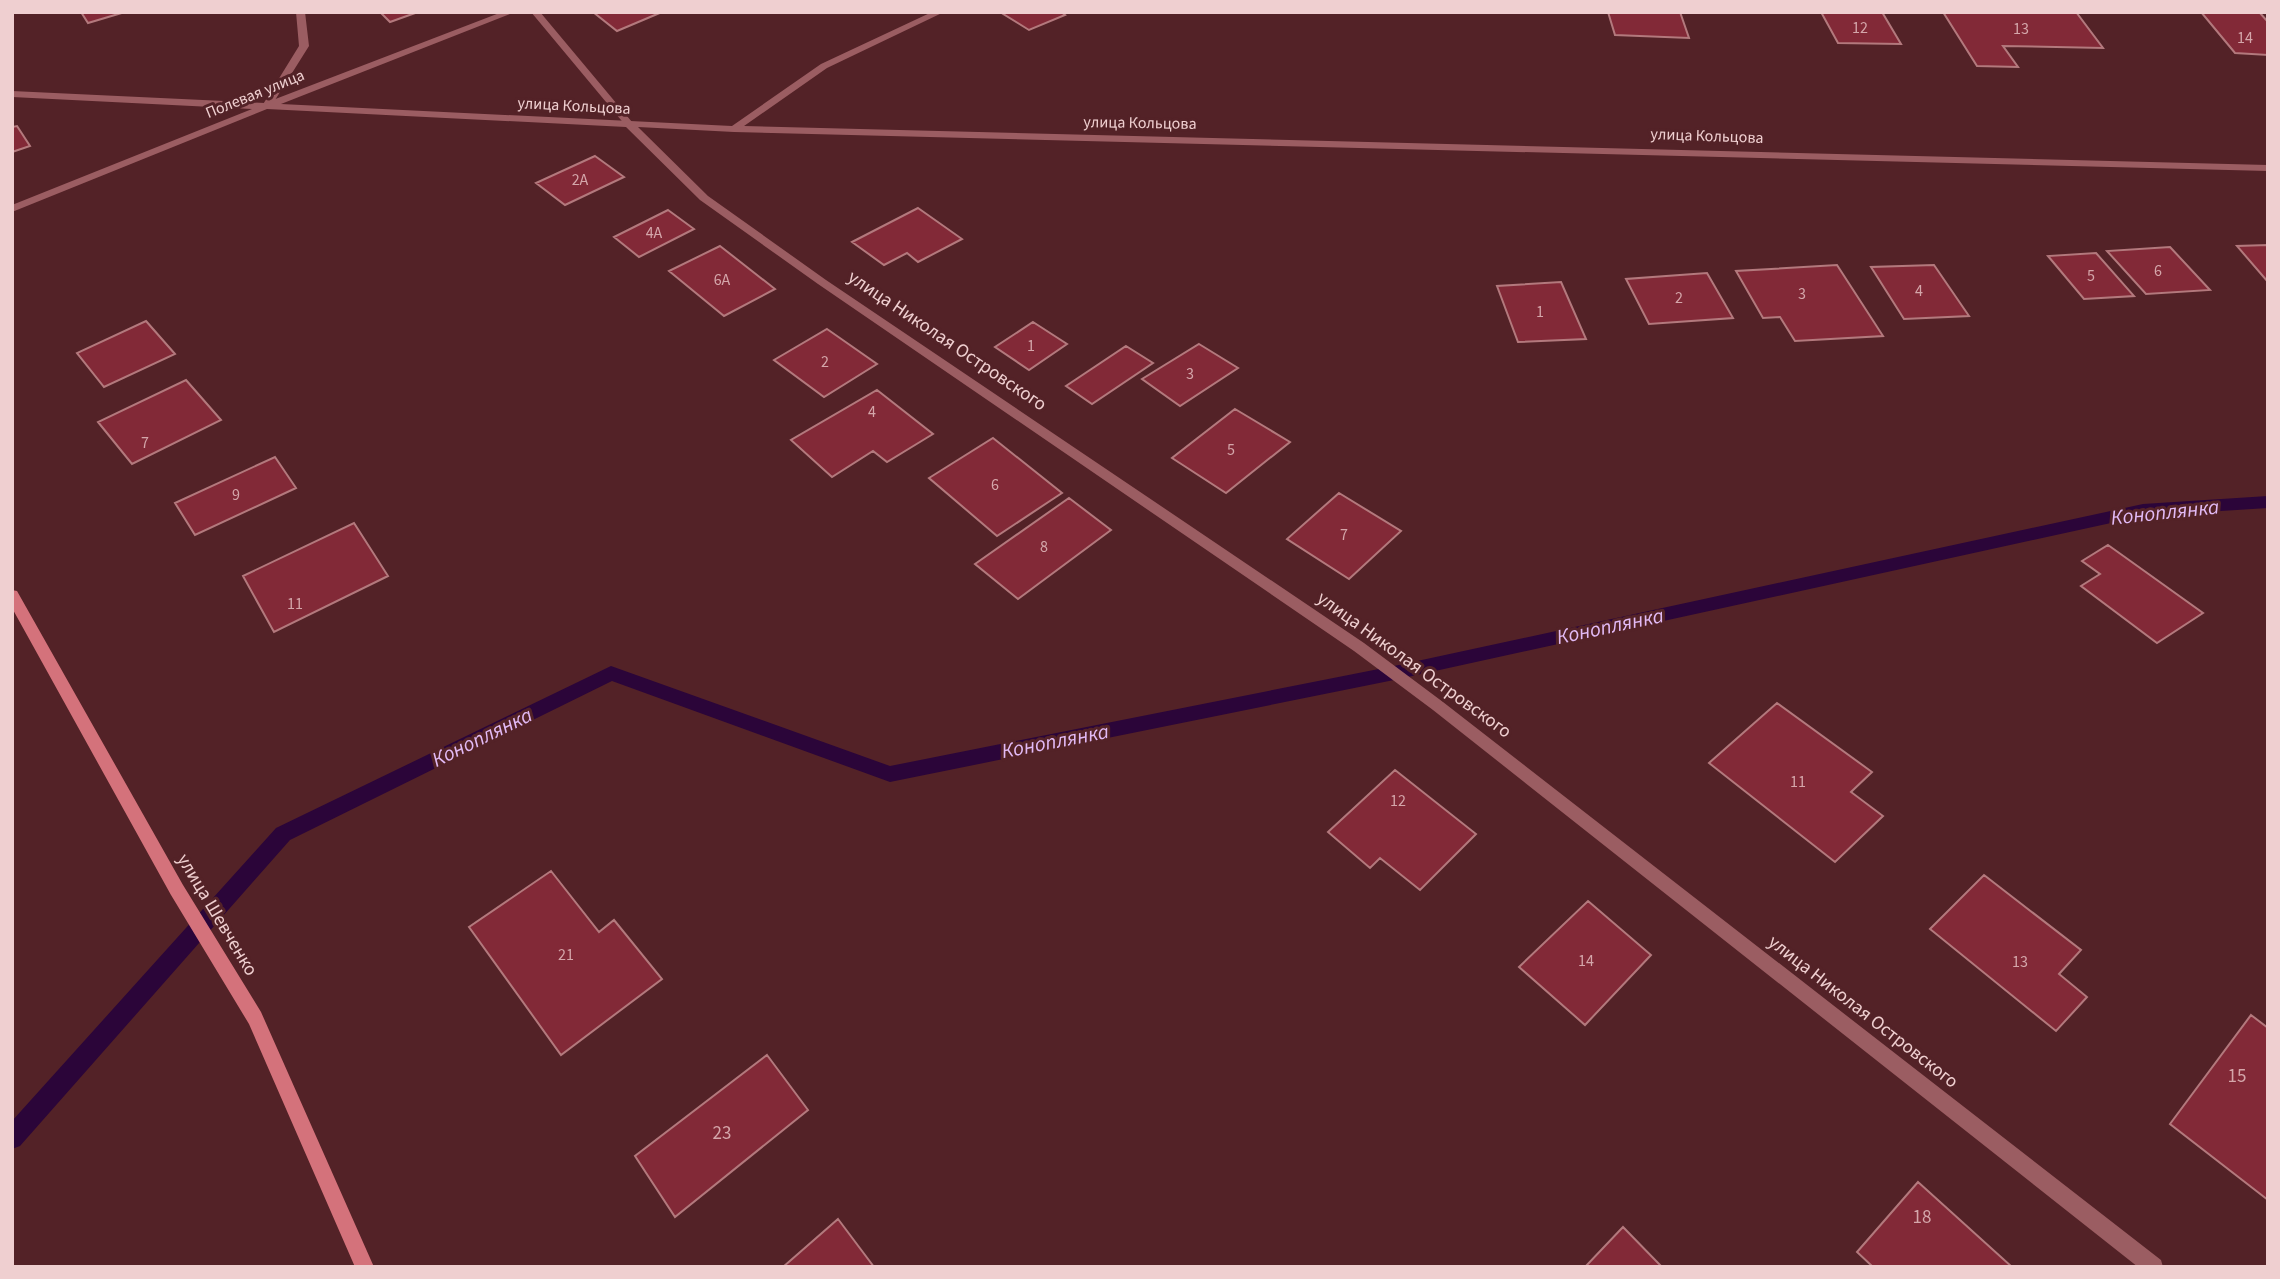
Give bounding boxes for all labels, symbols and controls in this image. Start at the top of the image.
house number: 12 [1852,17,1868,39]
house number: 13 [2013,18,2029,40]
house number: 14 [2237,27,2253,49]
street label: Полевая улица [202,64,308,124]
street label: улица Кольцова [517,92,631,120]
street label: улица Кольцова [1083,111,1197,135]
street label: улица Кольцова [1650,123,1764,149]
house number: 2А [572,169,589,191]
house number: 4А [646,222,663,244]
house number: 6 [2154,260,2162,282]
street label: улица Николая Островского [842,264,1052,418]
house number: 5 [2087,265,2095,287]
house number: 6А [714,269,731,291]
house number: 4 [1915,280,1923,302]
house number: 3 [1798,283,1806,305]
house number: 2 [1675,287,1683,309]
house number: 1 [1536,301,1544,323]
house number: 1 [1027,335,1035,357]
house number: 2 [821,351,829,373]
house number: 3 [1186,363,1194,385]
house number: 4 [868,401,876,423]
house number: 7 [141,432,149,454]
house number: 5 [1227,439,1235,461]
house number: 6 [991,474,999,496]
house number: 9 [232,484,240,506]
water label: Коноплянка [2109,491,2221,533]
house number: 7 [1340,524,1348,546]
house number: 8 [1040,536,1048,558]
street label: улица Николая Островского [1311,585,1517,745]
house number: 11 [287,593,303,615]
water label: Коноплянка [1554,600,1666,652]
water label: Коноплянка [427,700,537,774]
water label: Коноплянка [999,716,1111,766]
house number: 11 [1790,771,1806,793]
house number: 12 [1390,790,1406,812]
street label: улица Шевченко [170,849,264,981]
street label: улица Николая Островского [1762,929,1964,1095]
house number: 21 [558,944,574,966]
house number: 14 [1578,950,1594,972]
house number: 13 [2012,951,2028,973]
house number: 15 [2228,1063,2246,1090]
house number: 23 [713,1120,731,1147]
house number: 18 [1913,1204,1931,1231]

